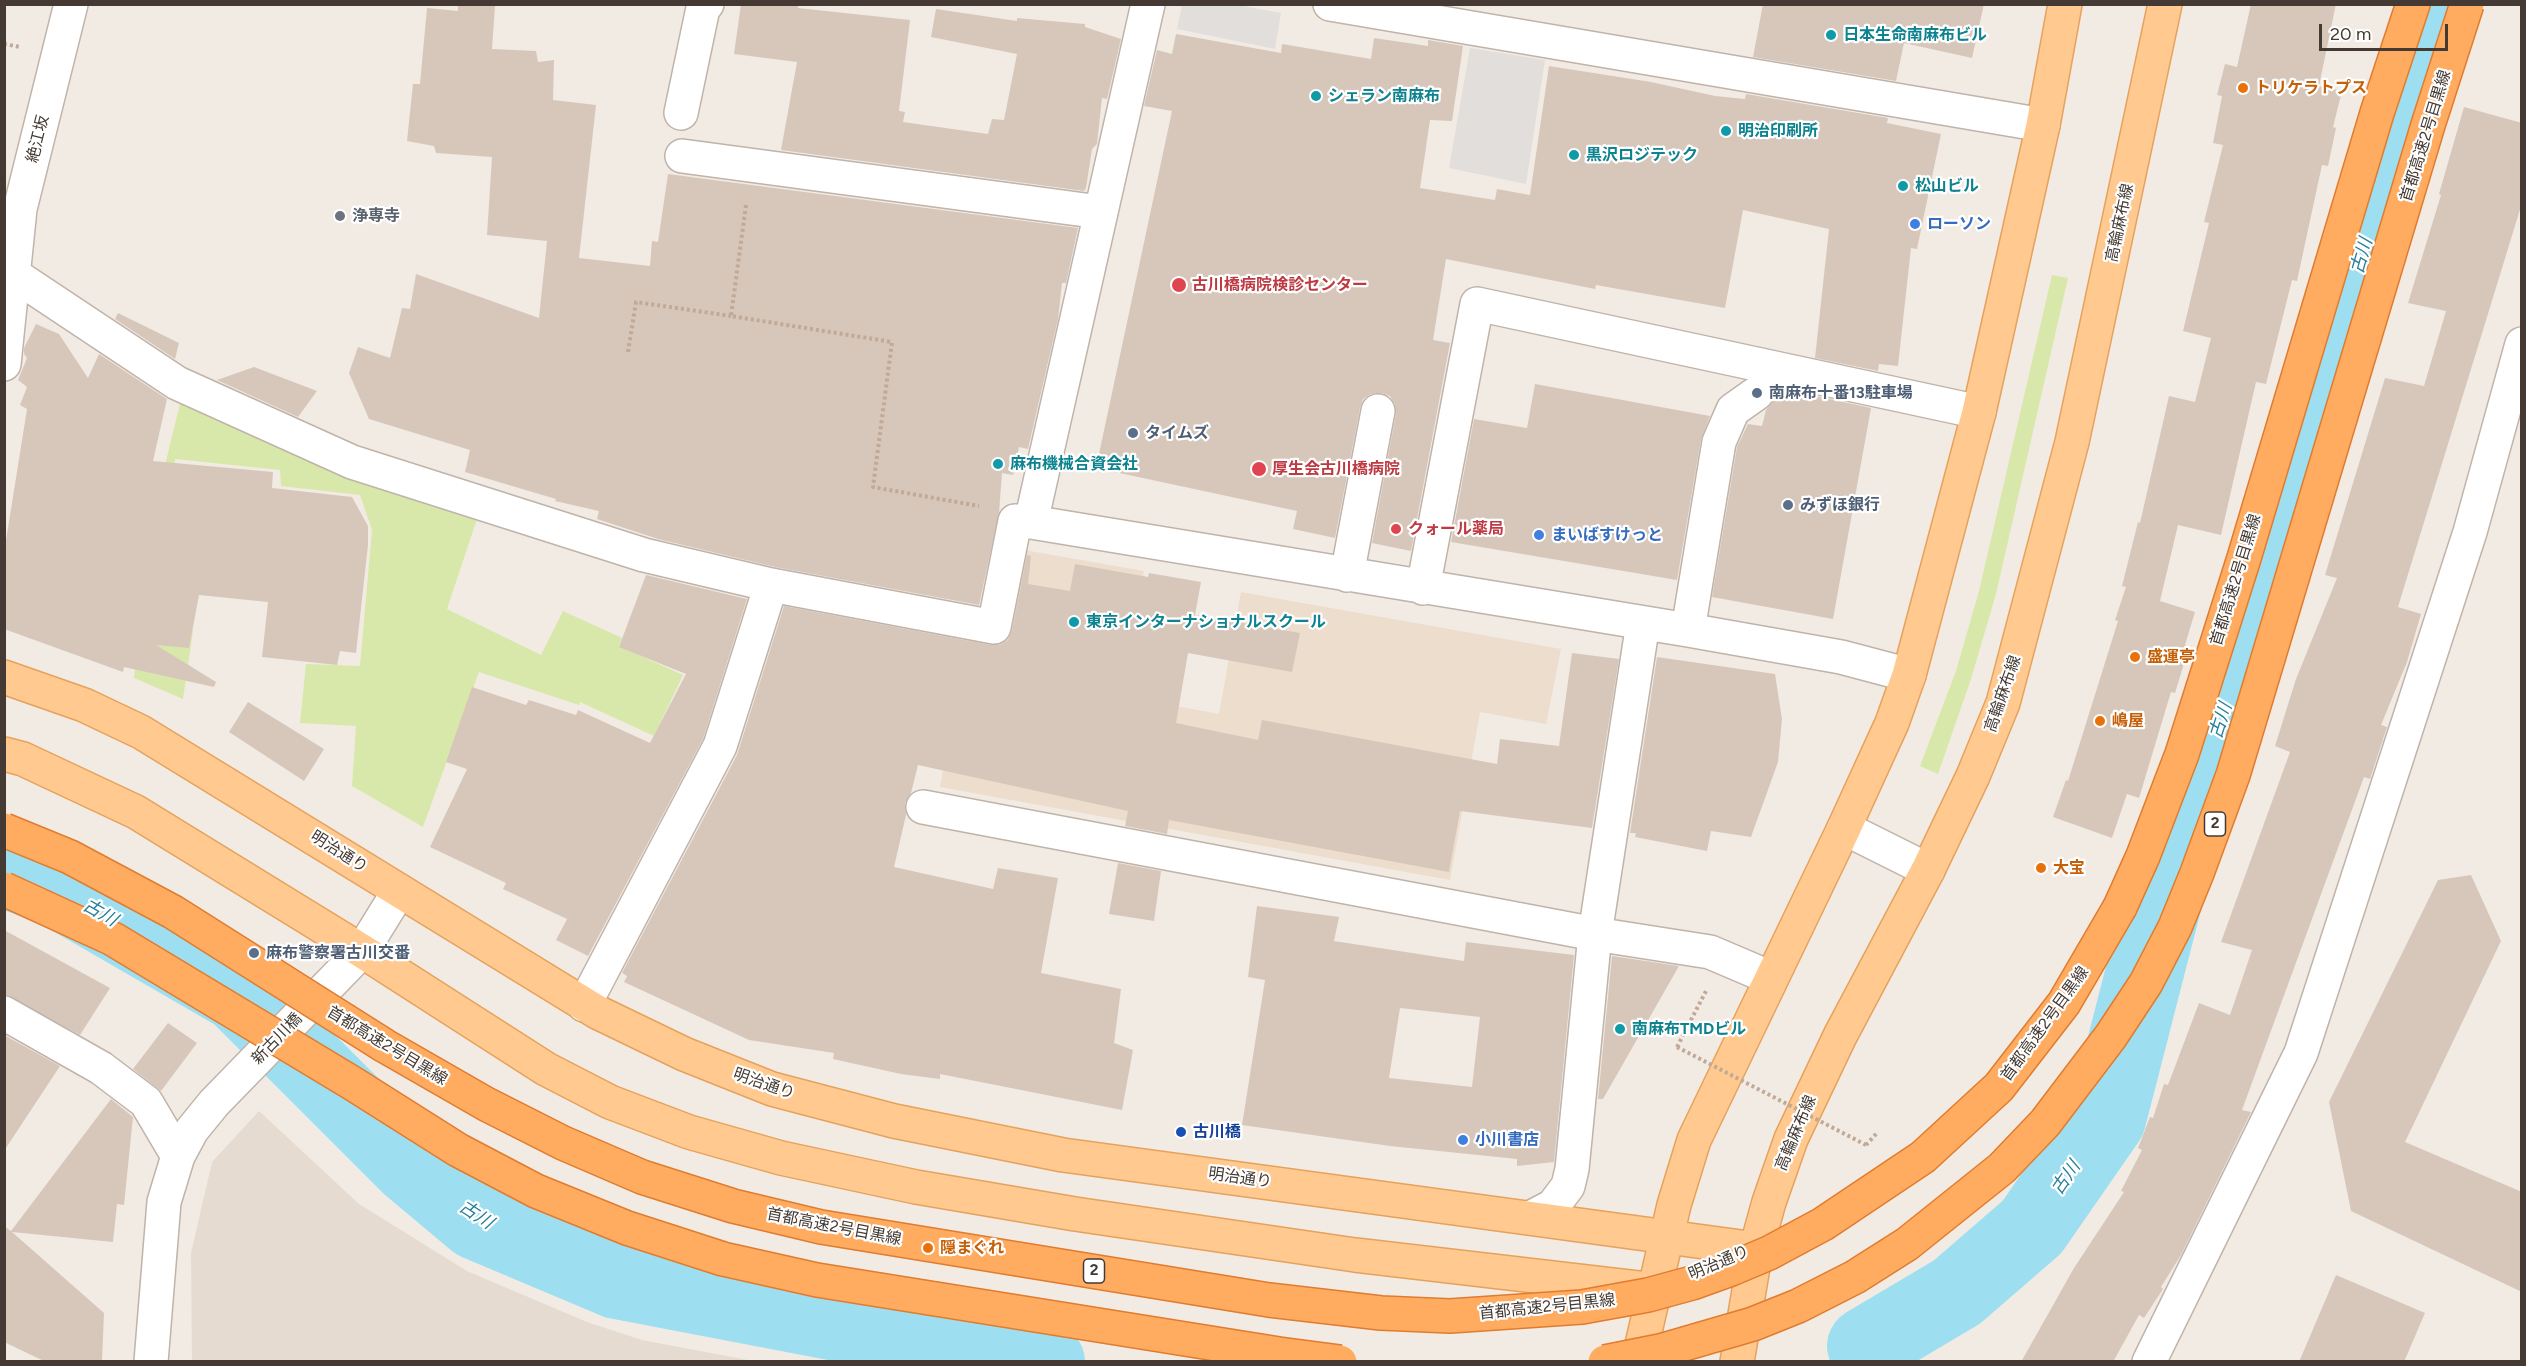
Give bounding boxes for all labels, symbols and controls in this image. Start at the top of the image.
scale bar [2322,12,2451,50]
text: 20 m [2330,23,2371,45]
place label: 日本生命南麻布ビル [1843,25,1987,45]
marker: 日本生命南麻布ビル [1824,28,1838,42]
street label: 首都高速2号目黒線 [2397,68,2455,204]
place label: トリケラトプス [2255,78,2367,98]
marker: トリケラトプス [2236,81,2250,95]
place label: シェラン南麻布 [1328,86,1440,106]
marker: シェラン南麻布 [1309,89,1323,103]
street label: 絶江坂 [23,113,53,165]
place label: 明治印刷所 [1738,121,1818,141]
marker: 明治印刷所 [1719,124,1733,138]
place label: 黒沢ロジテック [1586,145,1698,165]
marker: 黒沢ロジテック [1567,148,1581,162]
place label: 松山ビル [1915,176,1979,196]
marker: 松山ビル [1896,179,1910,193]
street label: 高輪麻布線 [2102,182,2138,264]
place label: 浄専寺 [352,206,400,226]
marker: 浄専寺 [333,209,347,223]
place label: ローソン [1927,214,1991,234]
marker: ローソン [1908,217,1922,231]
water label: 古川 [2347,236,2377,276]
place label: 古川橋病院検診センター [1192,275,1368,295]
marker: 古川橋病院検診センター [1170,276,1188,294]
place label: 南麻布十番13駐車場 [1769,383,1913,403]
marker: 南麻布十番13駐車場 [1750,386,1764,400]
place label: タイムズ [1145,423,1209,443]
marker: タイムズ [1126,426,1140,440]
place label: 麻布機械合資会社 [1010,454,1138,474]
marker: 麻布機械合資会社 [991,457,1005,471]
place label: 厚生会古川橋病院 [1272,459,1400,479]
marker: 厚生会古川橋病院 [1250,460,1268,478]
place label: みずほ銀行 [1800,495,1880,515]
marker: みずほ銀行 [1781,498,1795,512]
street label: 首都高速2号目黒線 [2207,512,2265,648]
place label: クォール薬局 [1408,519,1504,539]
marker: クォール薬局 [1389,522,1403,536]
place label: まいばすけっと [1551,525,1663,545]
marker: まいばすけっと [1532,528,1546,542]
place label: 東京インターナショナルスクール [1086,612,1326,632]
marker: 東京インターナショナルスクール [1067,615,1081,629]
place label: 盛運亭 [2147,647,2195,667]
marker: 盛運亭 [2128,650,2142,664]
street label: 高輪麻布線 [1981,653,2025,735]
water label: 古川 [2205,701,2237,741]
place label: 嶋屋 [2112,711,2144,731]
marker: 嶋屋 [2093,714,2107,728]
road number: 2 [2204,812,2226,836]
street label: 明治通り [307,827,371,877]
place label: 大宝 [2053,858,2085,878]
marker: 大宝 [2034,861,2048,875]
water label: 古川 [79,895,121,931]
place label: 麻布警察署古川交番 [266,943,410,963]
marker: 麻布警察署古川交番 [247,946,261,960]
street label: 首都高速2号目黒線 [1997,963,2093,1085]
street label: 首都高速2号目黒線 [323,1003,451,1089]
street label: 新古川橋 [248,1009,306,1069]
place label: 南麻布TMDビル [1632,1019,1746,1039]
marker: 南麻布TMDビル [1613,1022,1627,1036]
street label: 明治通り [731,1065,797,1103]
street label: 高輪麻布線 [1772,1092,1820,1174]
place label: 古川橋 [1193,1122,1241,1142]
marker: 古川橋 [1174,1125,1188,1139]
place label: 小川書店 [1475,1130,1539,1150]
marker: 小川書店 [1456,1133,1470,1147]
water label: 古川 [2047,1157,2085,1199]
street label: 明治通り [1207,1164,1273,1192]
water label: 古川 [455,1196,497,1234]
street label: 首都高速2号目黒線 [765,1205,903,1249]
place label: 隠まぐれ [940,1238,1004,1258]
marker: 隠まぐれ [921,1241,935,1255]
street label: 明治通り [1686,1242,1752,1284]
road number: 2 [1084,1259,1104,1283]
street label: 首都高速2号目黒線 [1478,1290,1616,1324]

